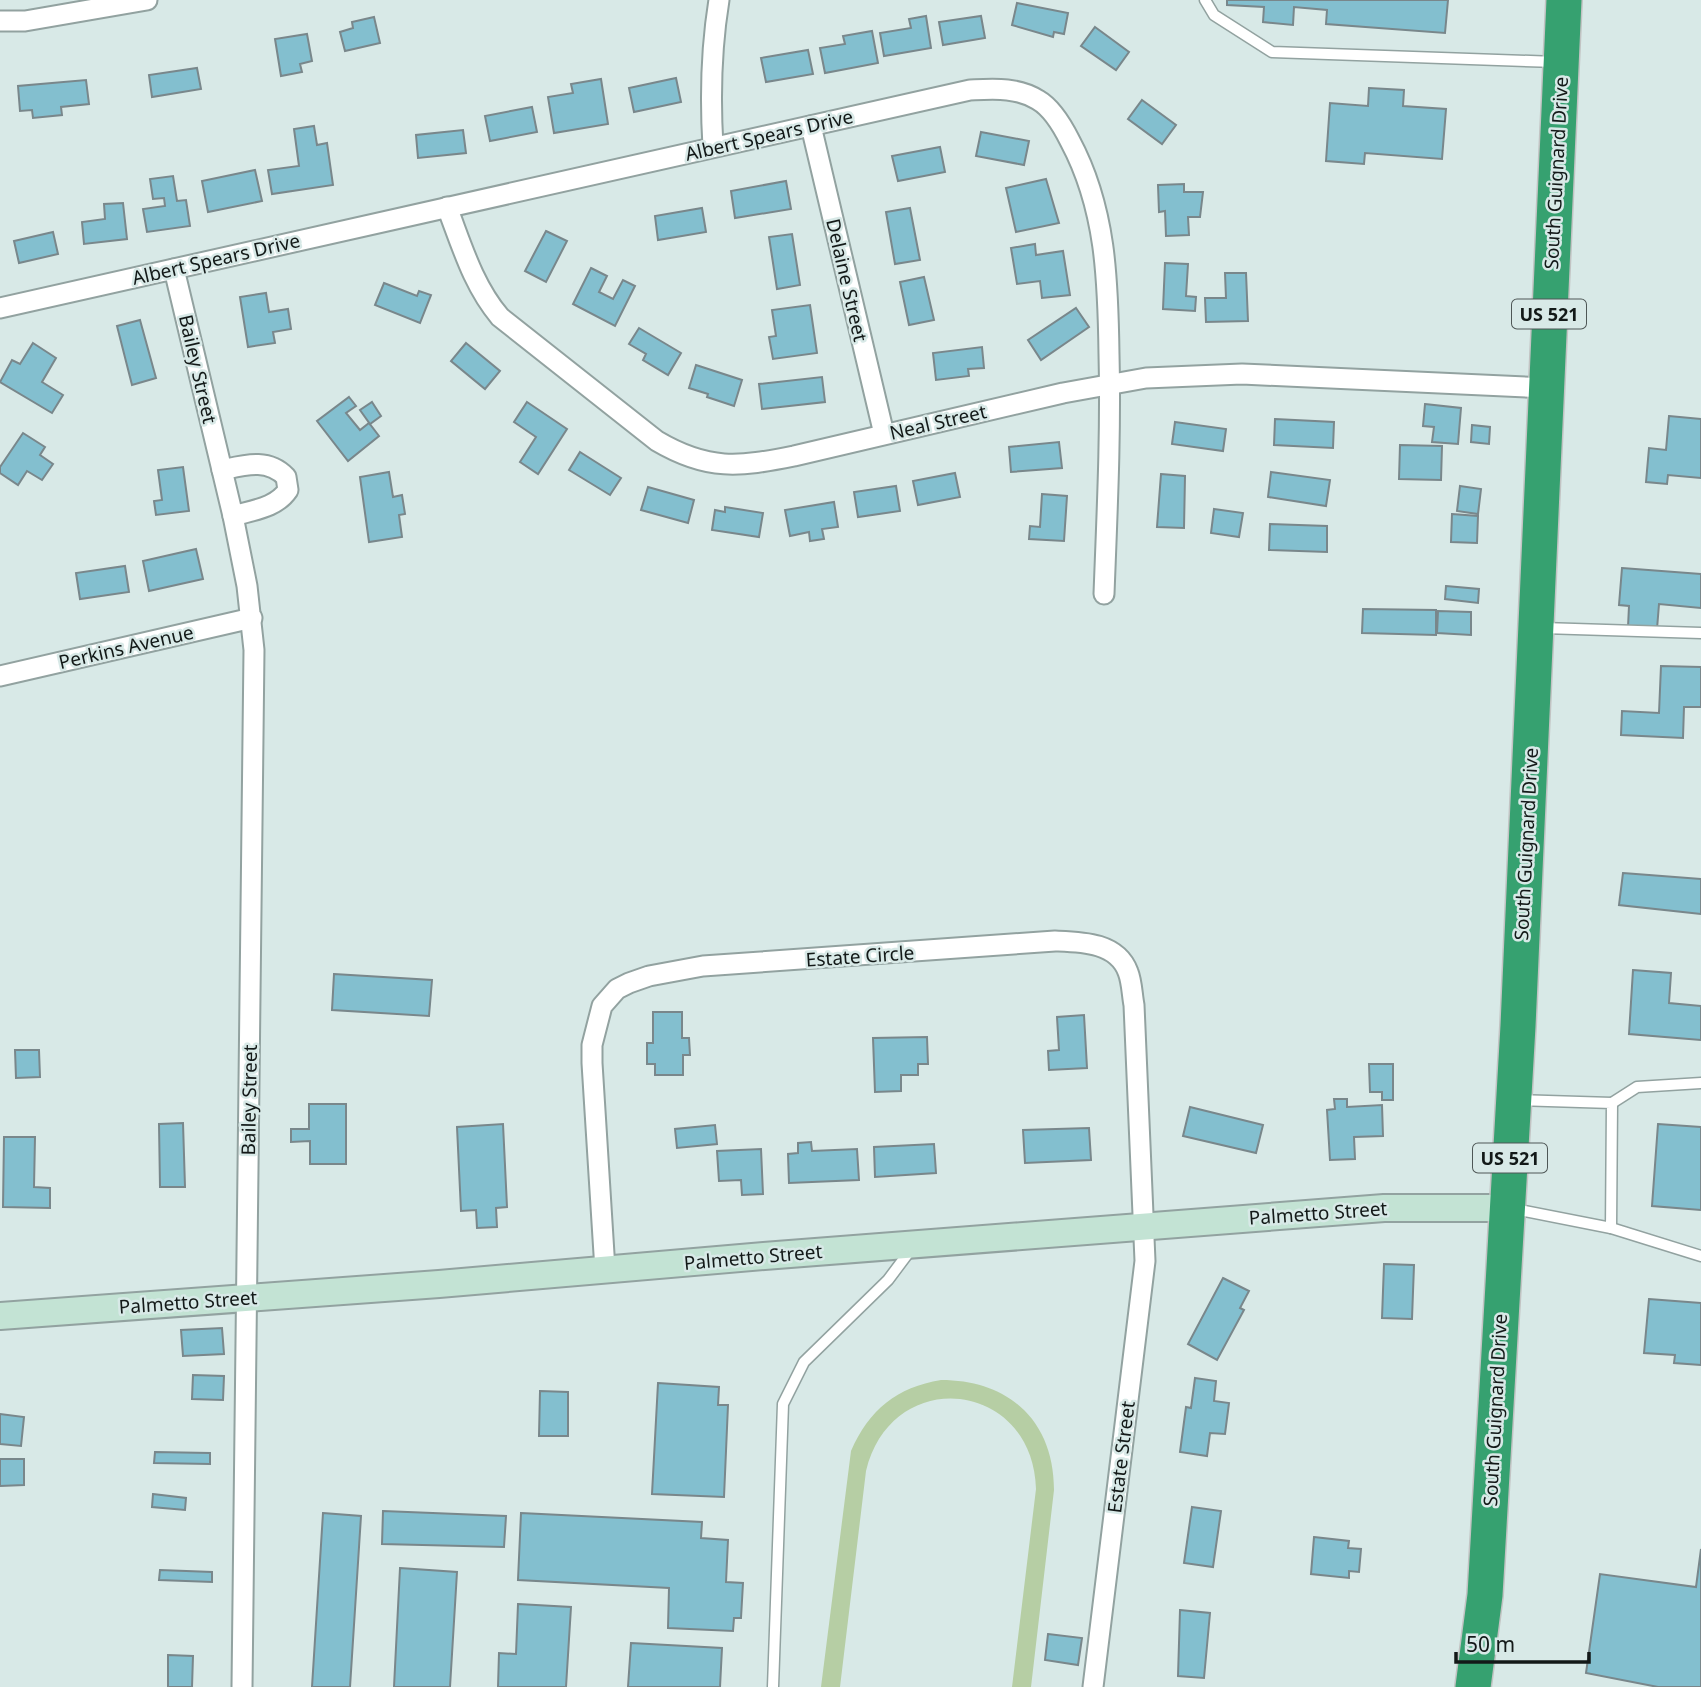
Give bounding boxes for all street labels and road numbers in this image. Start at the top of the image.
street label: South Guignard Drive [1538,76,1574,270]
street label: Albert Spears Drive [683,103,855,167]
street label: Delaine Street [820,216,874,344]
street label: Albert Spears Drive [130,227,302,291]
road number: US 521 [1512,300,1586,328]
street label: Bailey Street [173,312,223,426]
street label: Neal Street [887,398,989,446]
street label: Perkins Avenue [56,619,196,675]
street label: South Guignard Drive [1508,747,1544,941]
street label: Estate Circle [805,939,915,973]
street label: Bailey Street [235,1044,263,1156]
road number: US 521 [1473,1143,1547,1172]
street label: Palmetto Street [1248,1195,1388,1231]
street label: Palmetto Street [683,1238,823,1276]
street label: Palmetto Street [118,1284,258,1320]
street label: South Guignard Drive [1477,1313,1513,1507]
street label: Estate Street [1101,1399,1141,1515]

